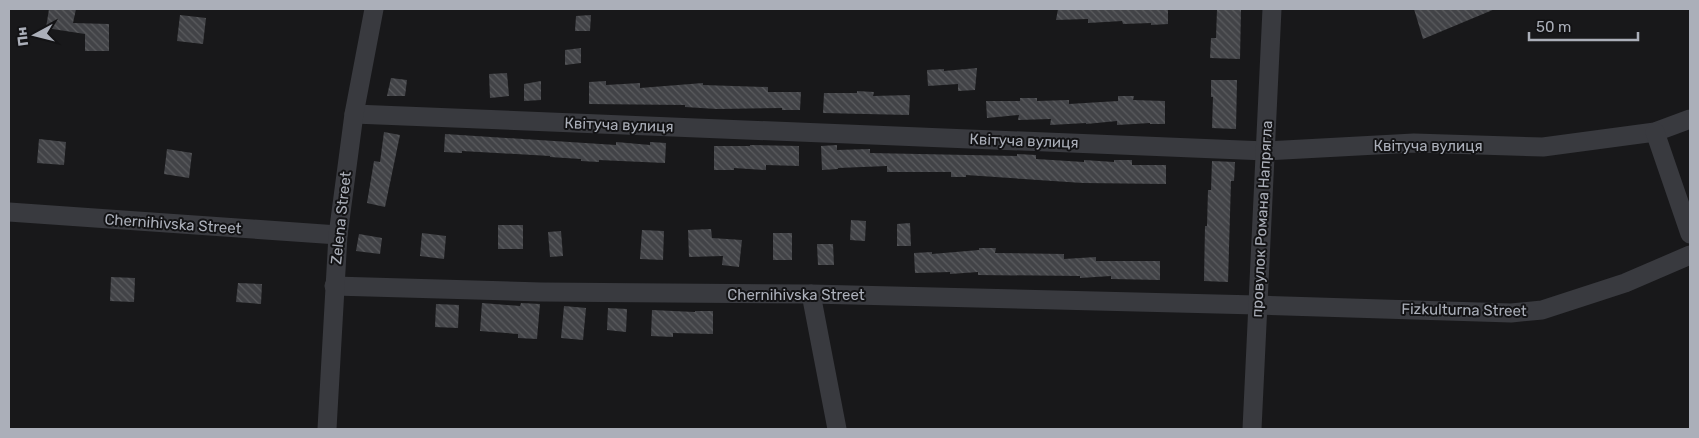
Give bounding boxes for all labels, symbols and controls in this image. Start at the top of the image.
north arrow [10,10,60,60]
scale bar [1529,10,1638,42]
text: 50 m [1536,18,1571,36]
text: Пн [13,26,32,47]
street label: Квітуча вулиця [564,114,674,136]
street label: провулок Романа Напрягла [1248,120,1276,318]
street label: Квітуча вулиця [969,130,1079,152]
street label: Квітуча вулиця [1373,137,1483,155]
street label: Zelena Street [327,170,355,265]
street label: Chernihivska Street [104,210,242,238]
street label: Chernihivska Street [727,286,865,304]
street label: Fizkulturna Street [1401,300,1527,320]

